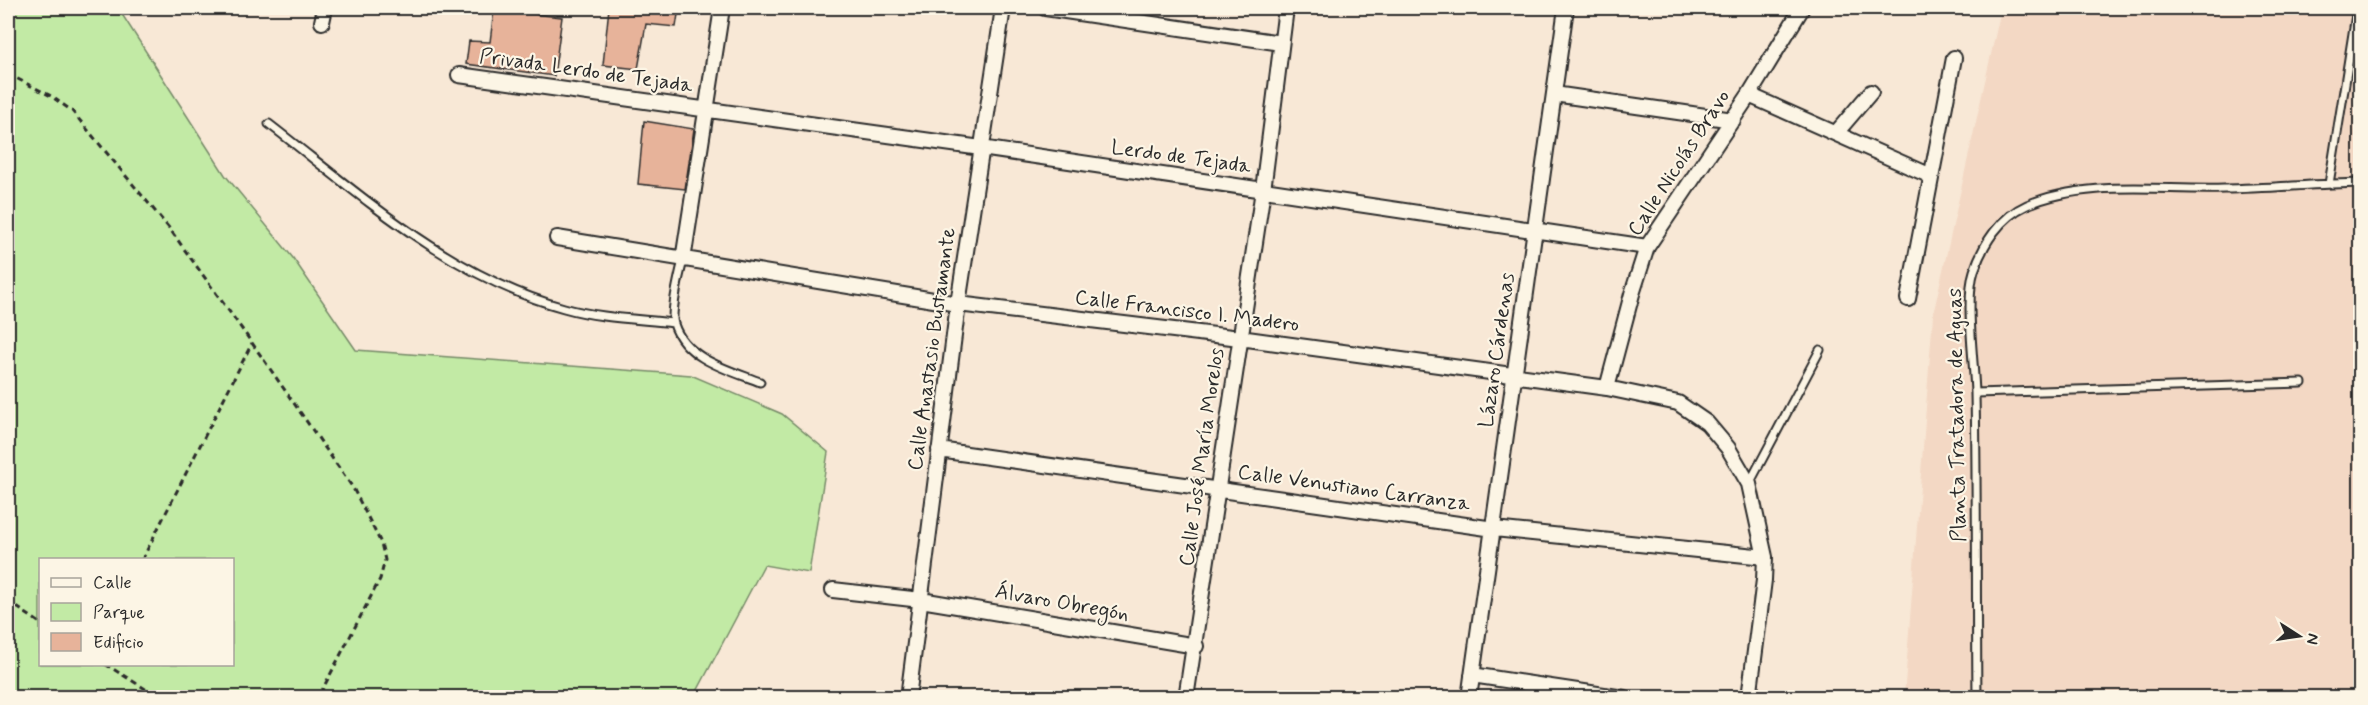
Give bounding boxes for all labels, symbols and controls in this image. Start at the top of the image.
street label: Privada Lerdo de Tejada [478,42,695,100]
street label: Calle Nicolás Bravo [1621,84,1737,242]
street label: Lerdo de Tejada [1109,133,1253,181]
street label: Calle Anastasio Bustamante [901,226,963,472]
street label: Lázaro Cárdenas [1472,271,1522,429]
street label: Calle Francisco I. Madero [1073,283,1301,339]
street label: Planta Tratadora de Aguas [1941,288,1973,542]
street label: Calle José María Morelos [1173,346,1231,568]
street label: Calle Venustiano Carranza [1236,458,1472,518]
legend [39,558,234,666]
text: Calle [93,571,132,595]
street label: Álvaro Obregón [993,577,1131,630]
text: Parque [93,601,145,625]
north arrow [2269,606,2329,666]
text: Edificio [93,631,144,655]
text: N [2301,631,2324,646]

